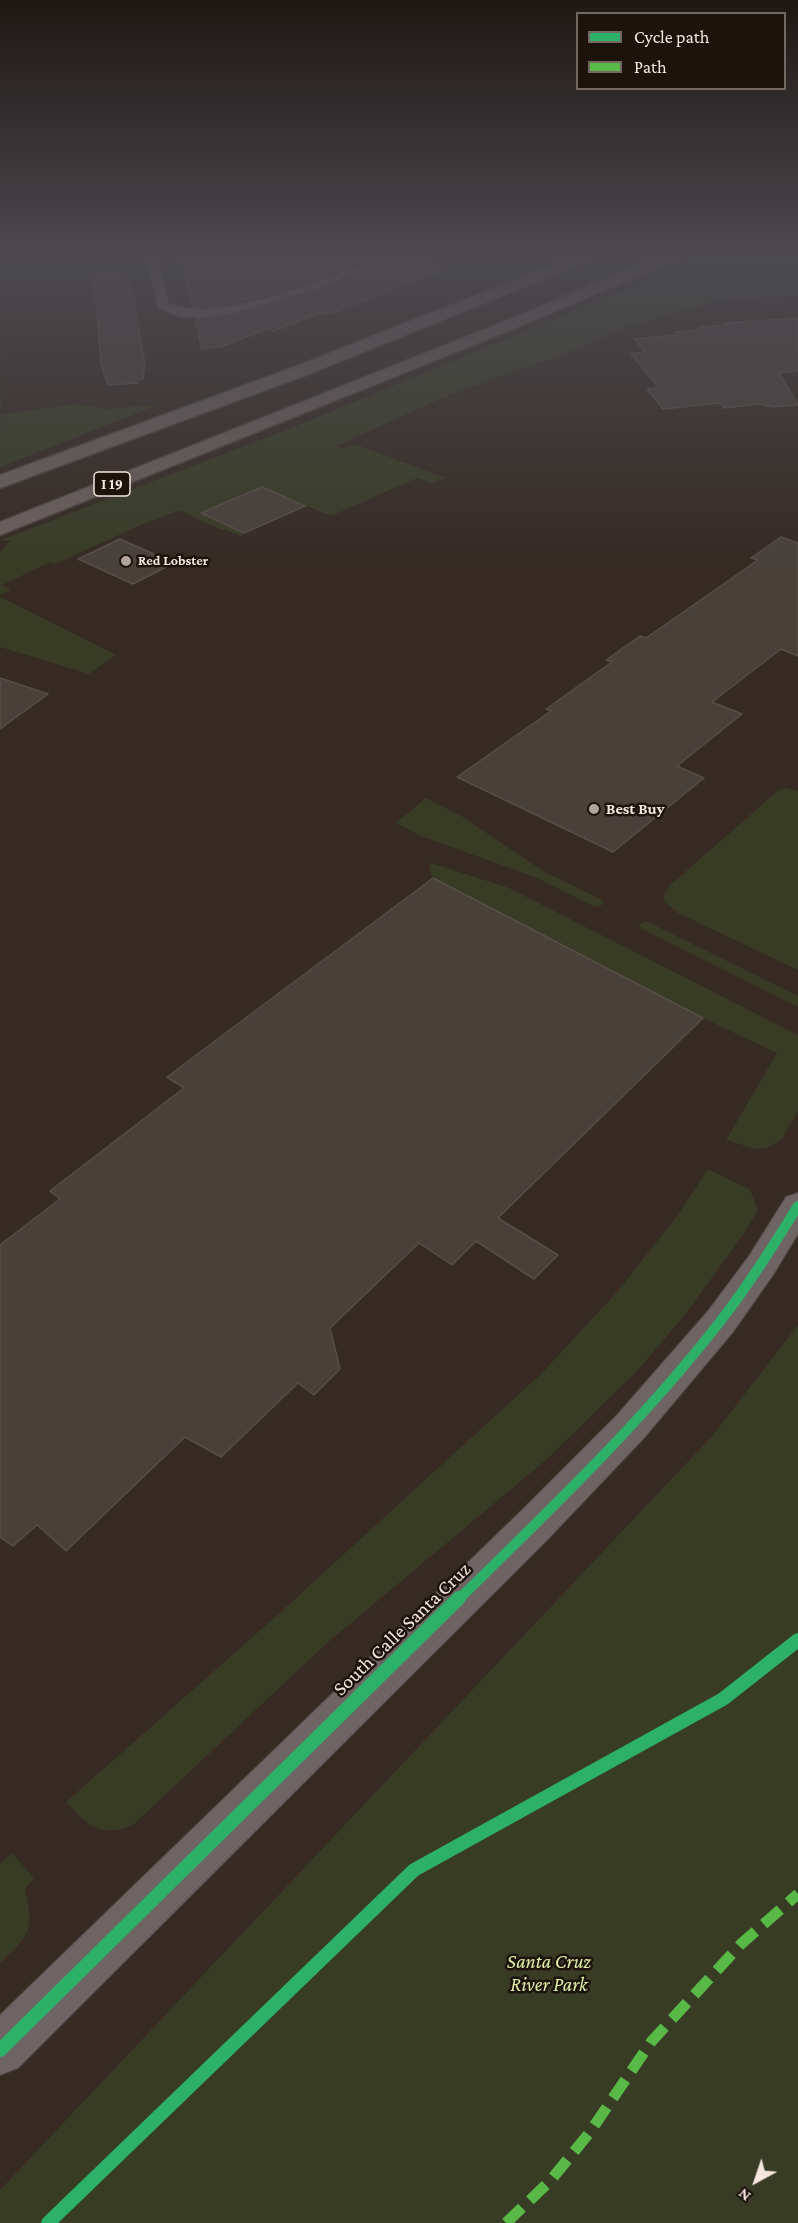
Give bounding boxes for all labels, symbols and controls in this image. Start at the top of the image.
legend [576,12,786,90]
text: Cycle path [634,27,709,47]
text: Path [634,57,667,77]
road number: I 19 [94,472,130,496]
place label: Red Lobster [138,553,208,569]
marker: Red Lobster [119,554,133,568]
place label: Best Buy [606,799,664,819]
marker: Best Buy [587,802,601,816]
street label: South Calle Santa Cruz [328,1557,476,1701]
park label: Santa Cruz River Park [507,1950,591,1997]
north arrow [726,2151,786,2211]
text: N [734,2185,754,2205]

